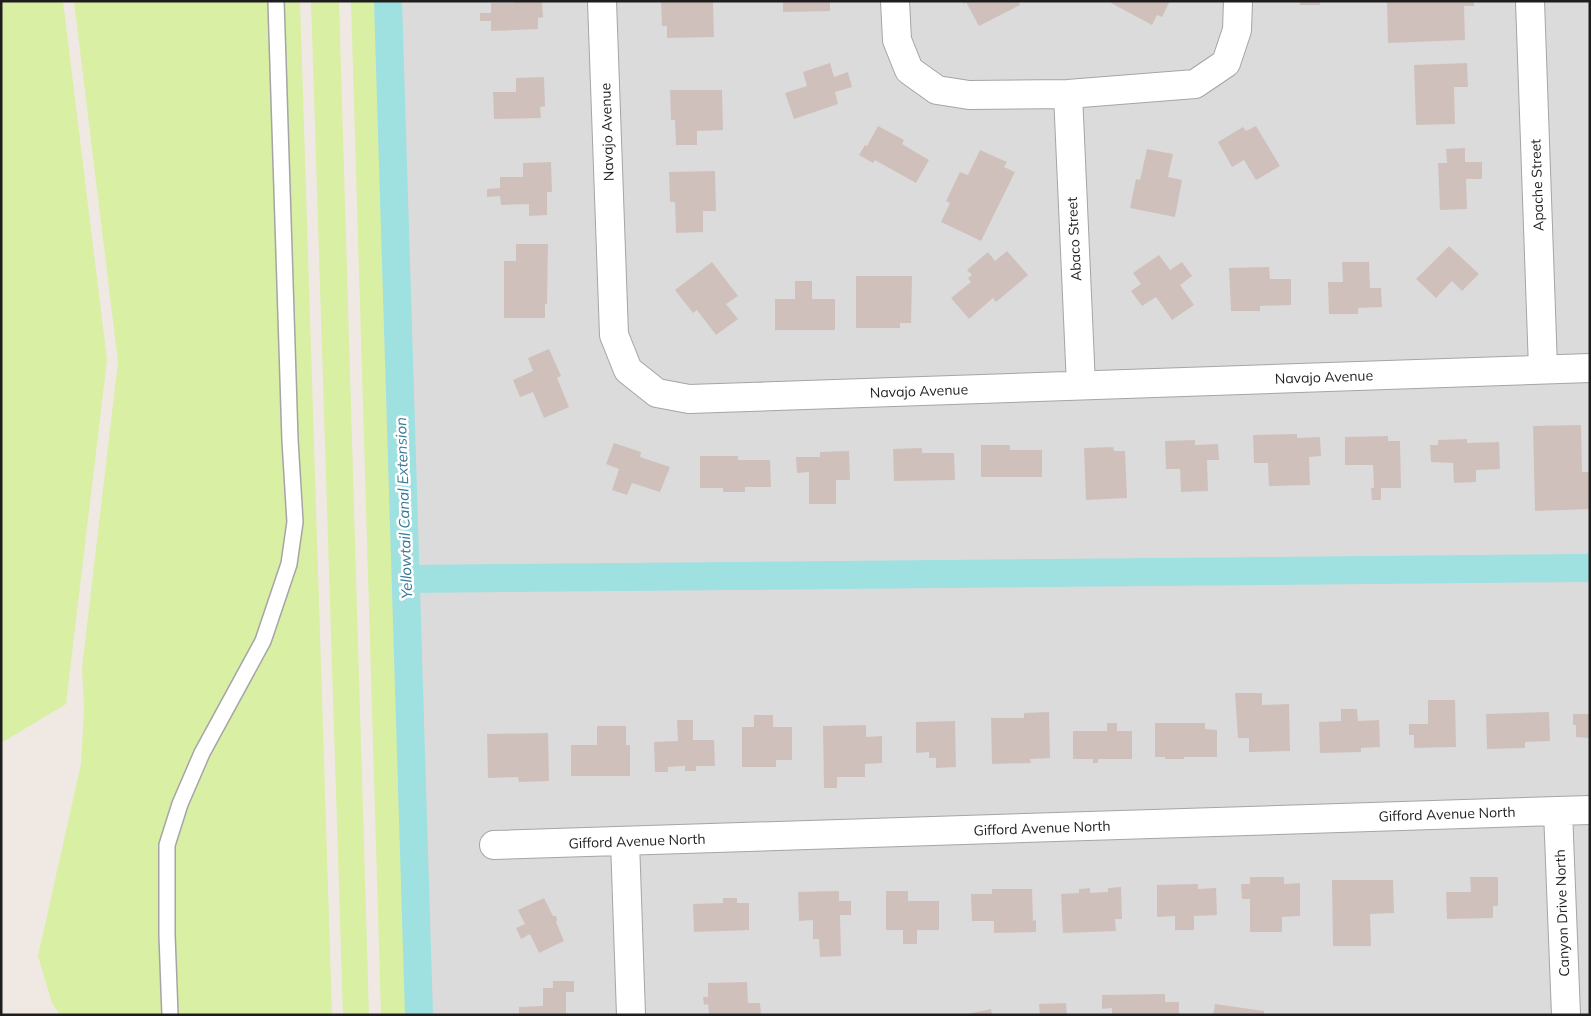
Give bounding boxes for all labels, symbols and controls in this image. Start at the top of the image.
street label: Navajo Avenue [596,83,618,181]
street label: Apache Street [1526,139,1548,231]
street label: Abaco Street [1063,196,1085,282]
street label: Navajo Avenue [1275,366,1373,388]
street label: Navajo Avenue [870,380,968,402]
water label: Yellowtail Canal Extension [391,417,416,599]
street label: Gifford Avenue North [1378,803,1516,825]
street label: Gifford Avenue North [973,817,1111,839]
street label: Gifford Avenue North [568,830,706,852]
street label: Canyon Drive North [1551,849,1573,977]

